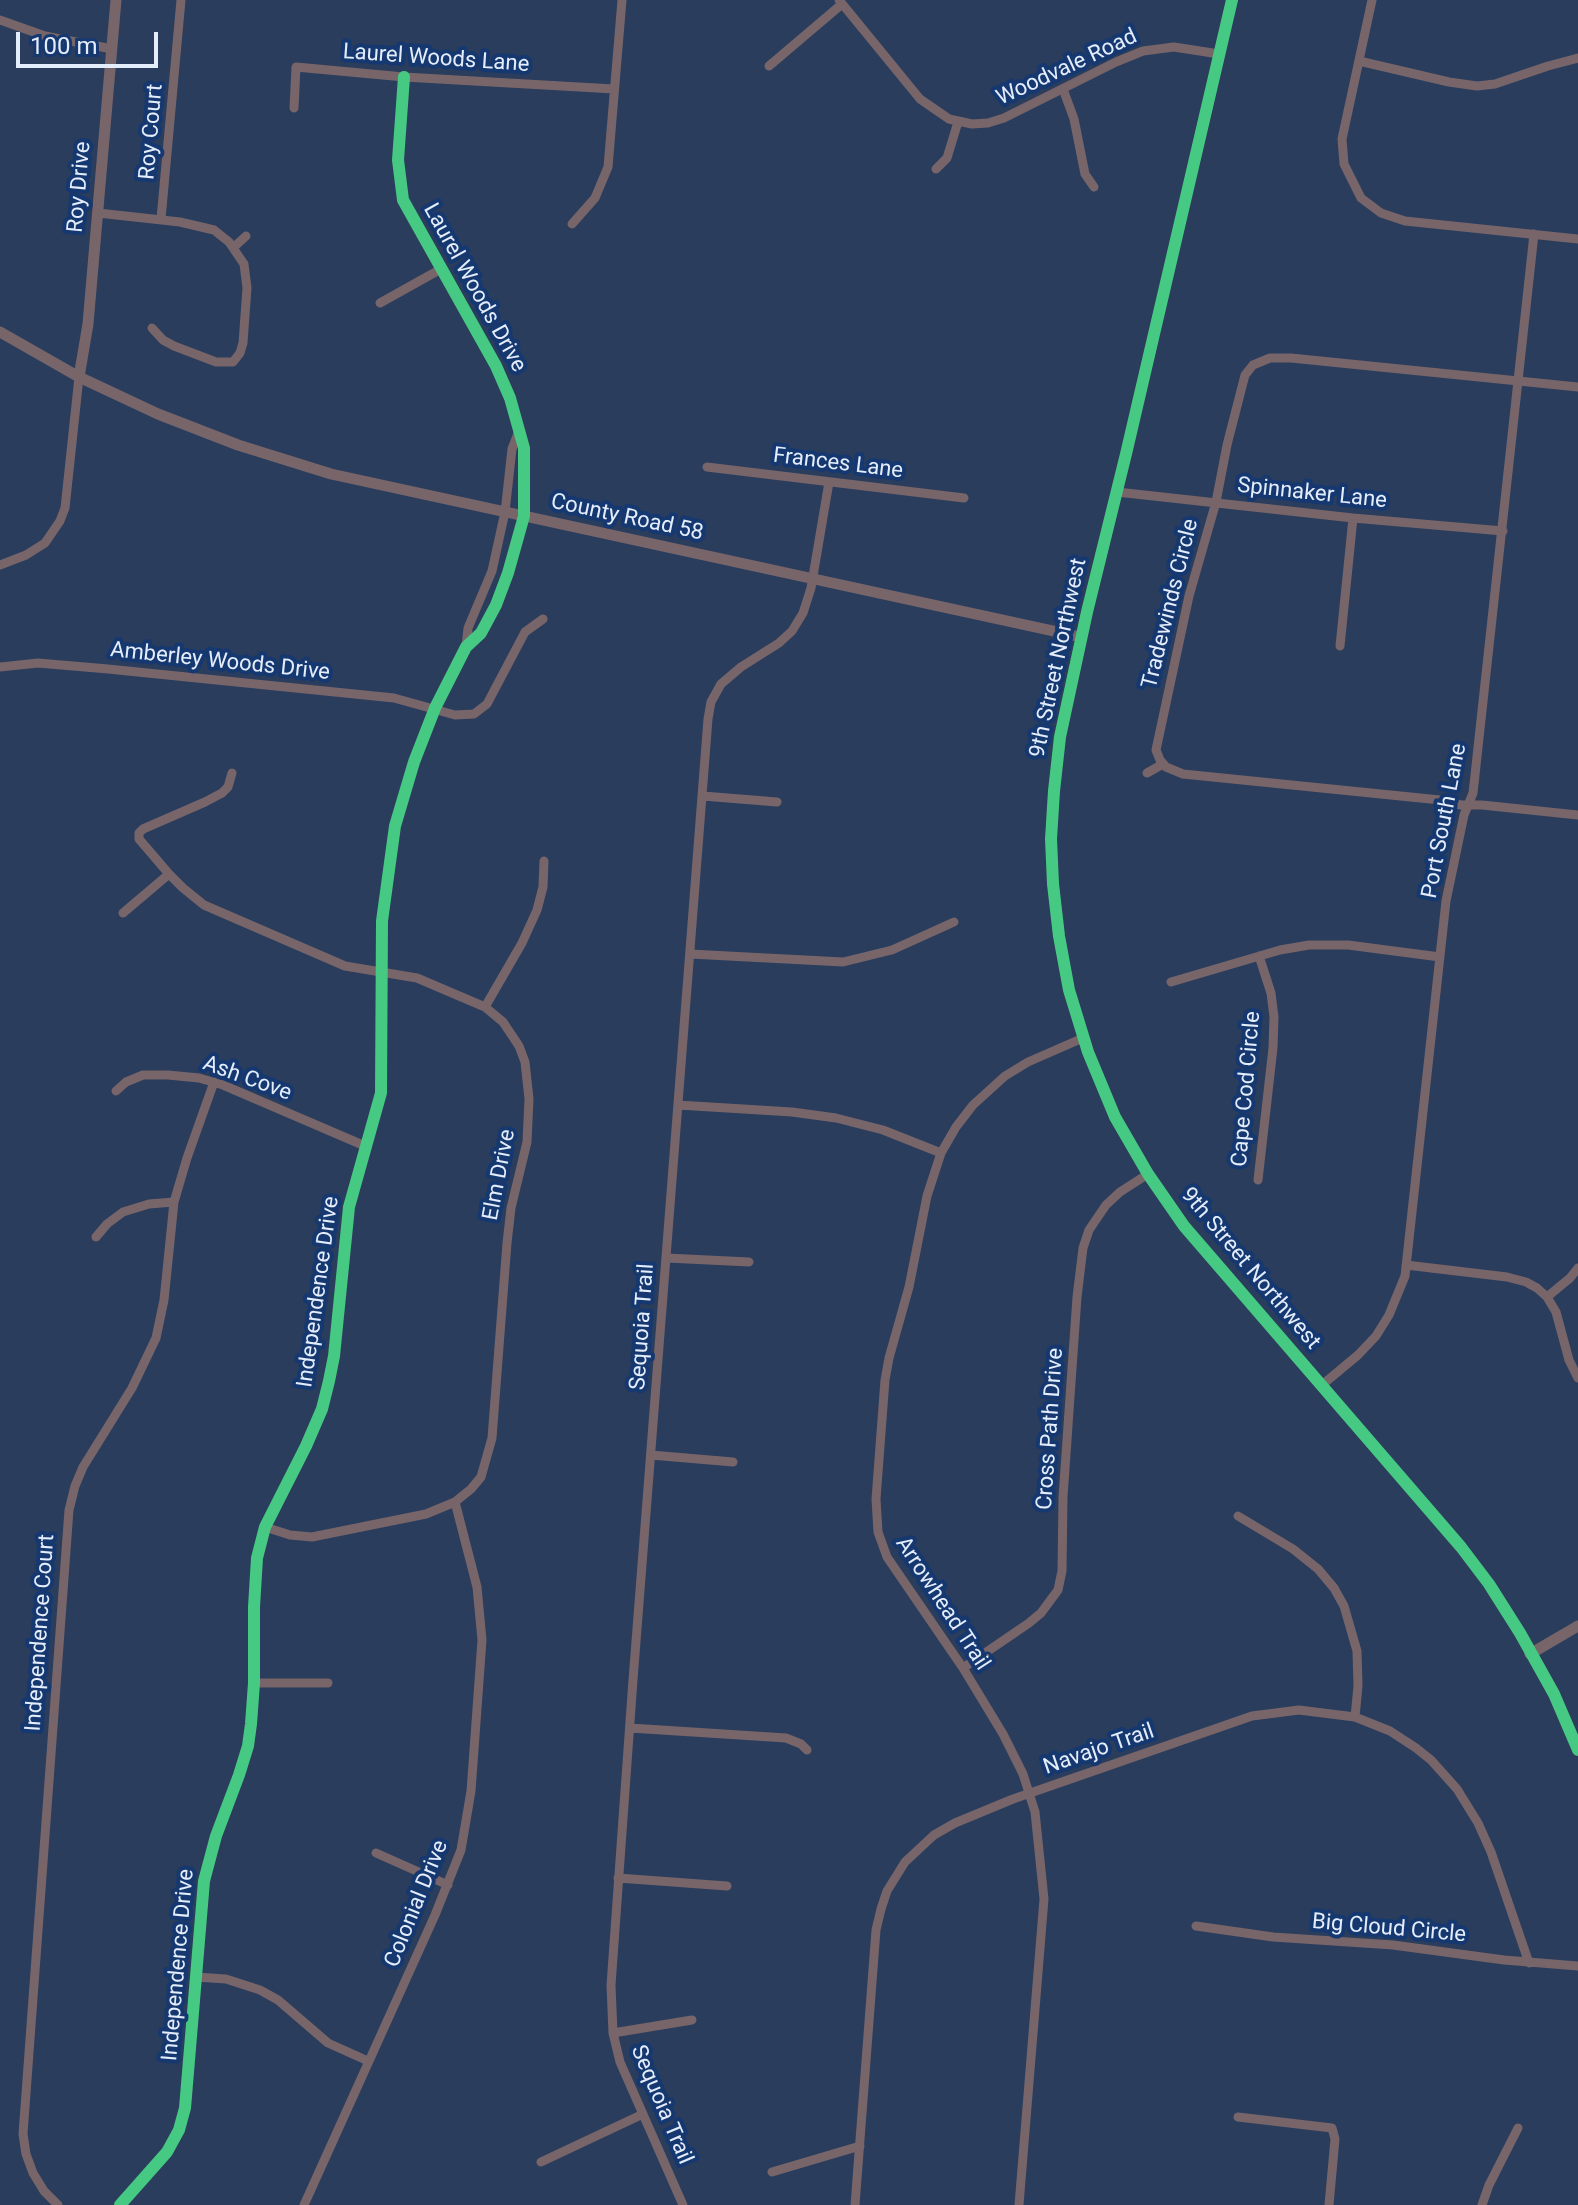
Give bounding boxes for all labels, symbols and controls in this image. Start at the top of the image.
scale bar [20,16,162,66]
street label: Woodvale Road [992,24,1142,112]
text: 100 m [30,32,97,60]
street label: Laurel Woods Lane [342,39,530,79]
street label: Roy Court [135,83,169,181]
street label: Roy Drive [63,140,97,234]
street label: Laurel Woods Drive [417,199,531,377]
street label: Frances Lane [772,443,904,485]
street label: Spinnaker Lane [1236,473,1388,515]
street label: County Road 58 [549,489,705,547]
street label: Tradewinds Circle [1137,516,1205,692]
street label: 9th Street Northwest [1025,556,1093,760]
street label: Amberley Woods Drive [109,637,331,687]
street label: Port South Lane [1417,741,1473,901]
street label: Cape Cod Circle [1227,1010,1267,1168]
street label: Ash Cove [199,1051,295,1107]
street label: Elm Drive [478,1127,522,1223]
street label: 9th Street Northwest [1175,1183,1325,1355]
street label: Independence Drive [293,1195,345,1389]
street label: Sequoia Trail [625,1263,661,1391]
street label: Cross Path Drive [1032,1347,1070,1511]
street label: Arrowhead Trail [889,1532,995,1676]
street label: Independence Court [21,1534,61,1732]
street label: Navajo Trail [1040,1719,1158,1781]
street label: Colonial Drive [380,1837,454,1971]
street label: Independence Drive [157,1868,201,2062]
street label: Big Cloud Circle [1311,1909,1467,1949]
street label: Sequoia Trail [624,2042,698,2168]

